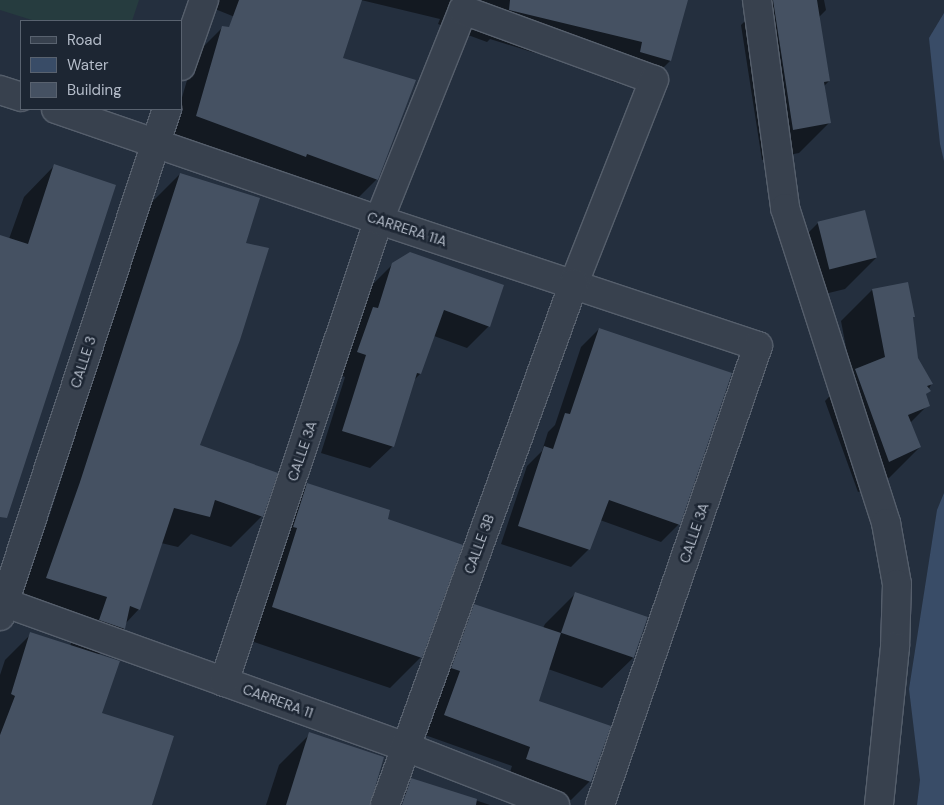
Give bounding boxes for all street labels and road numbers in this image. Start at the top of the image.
street label: CARRERA 11A [365,208,449,250]
street label: CALLE 3 [67,334,99,390]
street label: CALLE 3A [284,419,320,483]
street label: CALLE 3A [676,501,712,565]
street label: CALLE 3B [460,512,498,576]
street label: CARRERA 11 [240,681,316,721]

